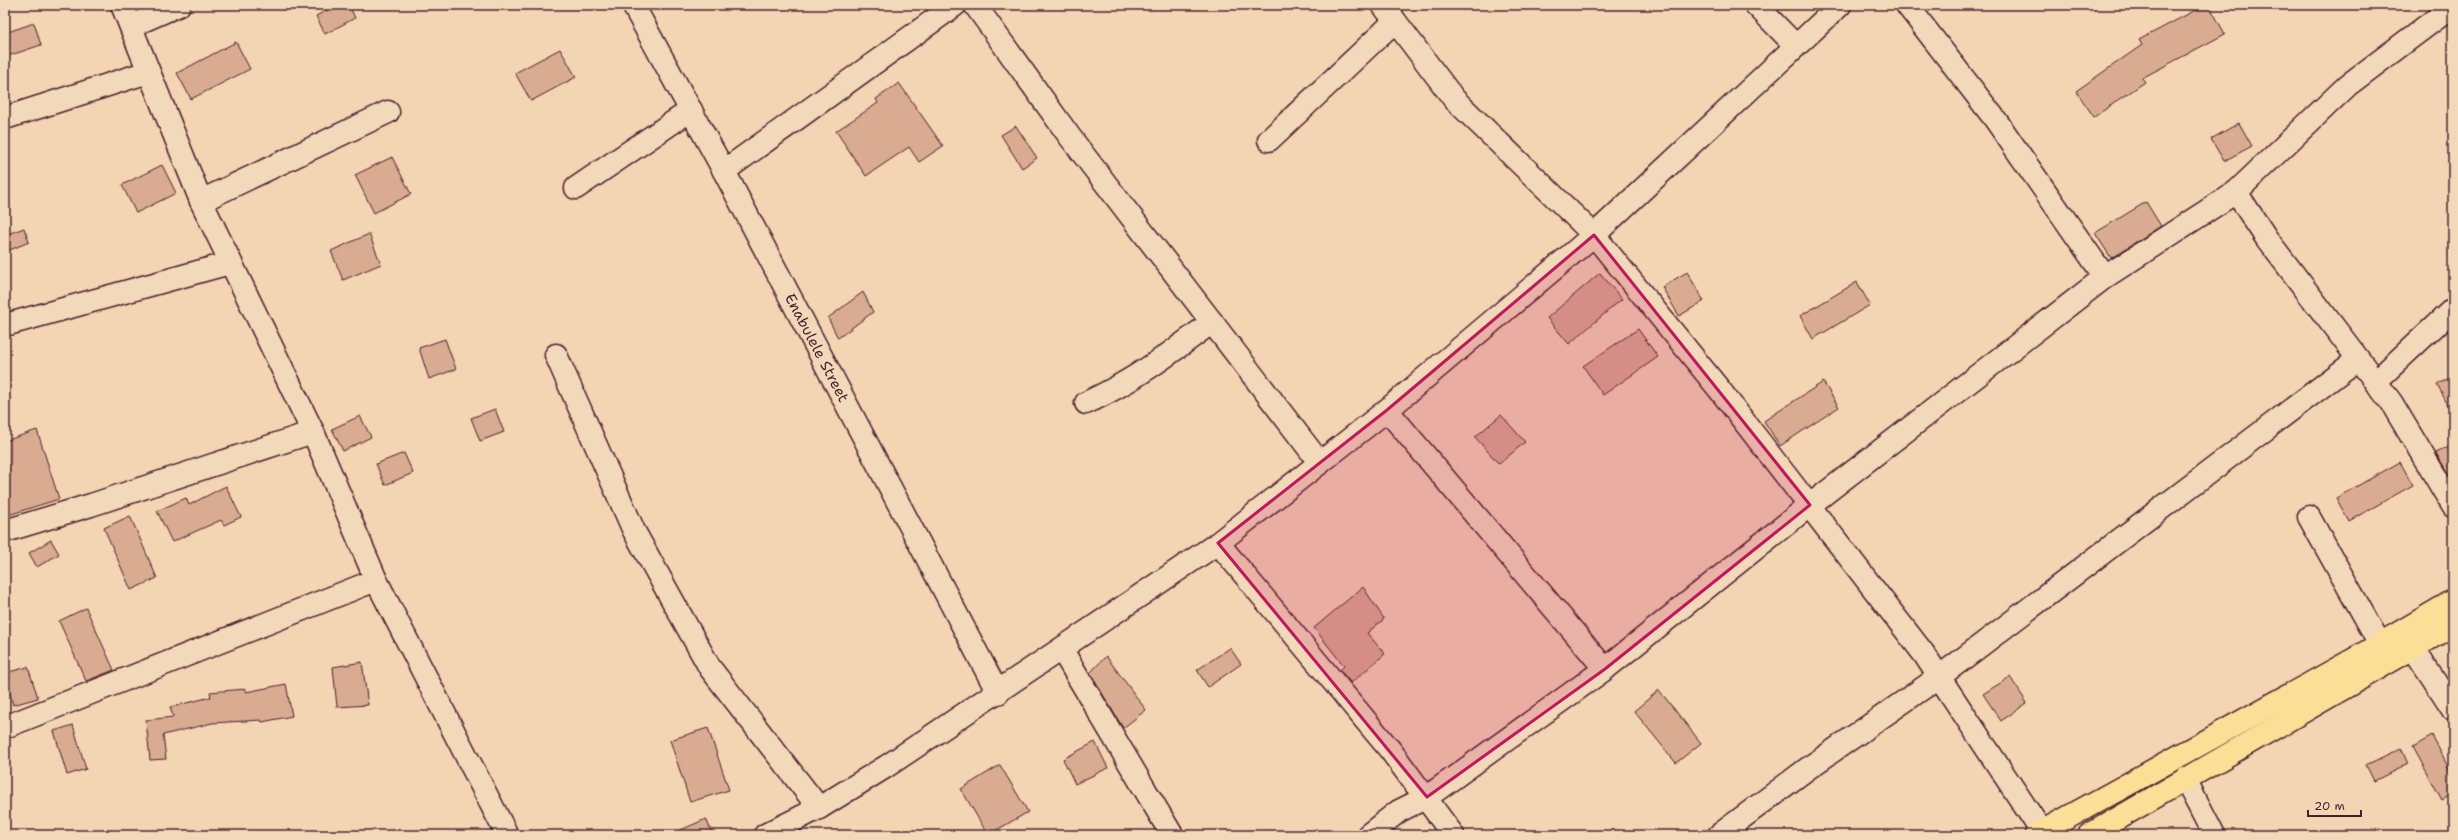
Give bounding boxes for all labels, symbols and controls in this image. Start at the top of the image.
street label: Enabulele Street [780,290,854,406]
scale bar [2308,792,2361,818]
text: 20 m [2314,798,2345,814]

